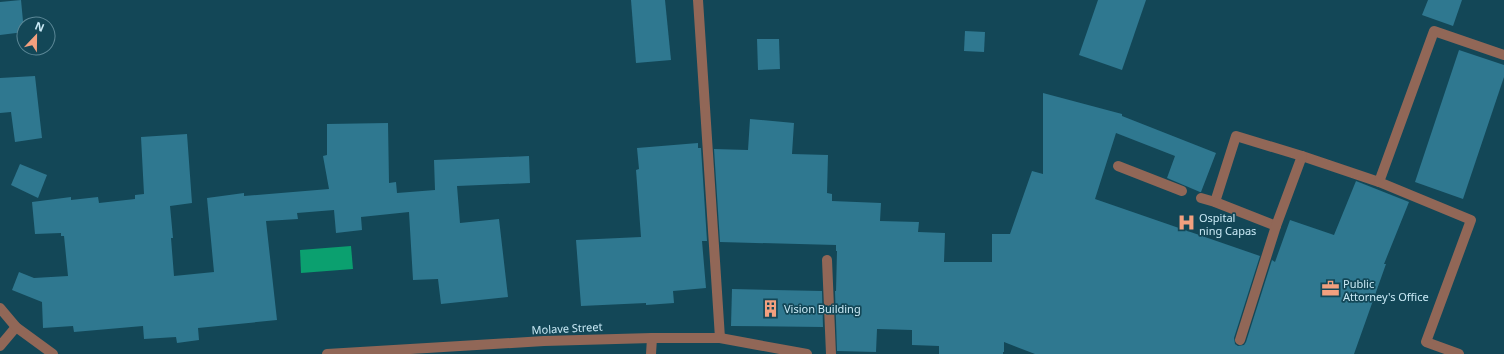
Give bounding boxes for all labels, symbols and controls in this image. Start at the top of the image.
north arrow [16,16,56,56]
text: N [33,18,47,35]
place label: Ospital ning Capas [1199,210,1256,238]
hospital icon: Ospital ning Capas [1176,213,1196,233]
place label: Public Attorney's Office [1343,276,1429,304]
office icon: Public Attorney's Office [1320,279,1340,299]
building icon: Vision Building [761,298,781,318]
place label: Vision Building [784,301,861,316]
street label: Molave Street [531,319,603,337]

